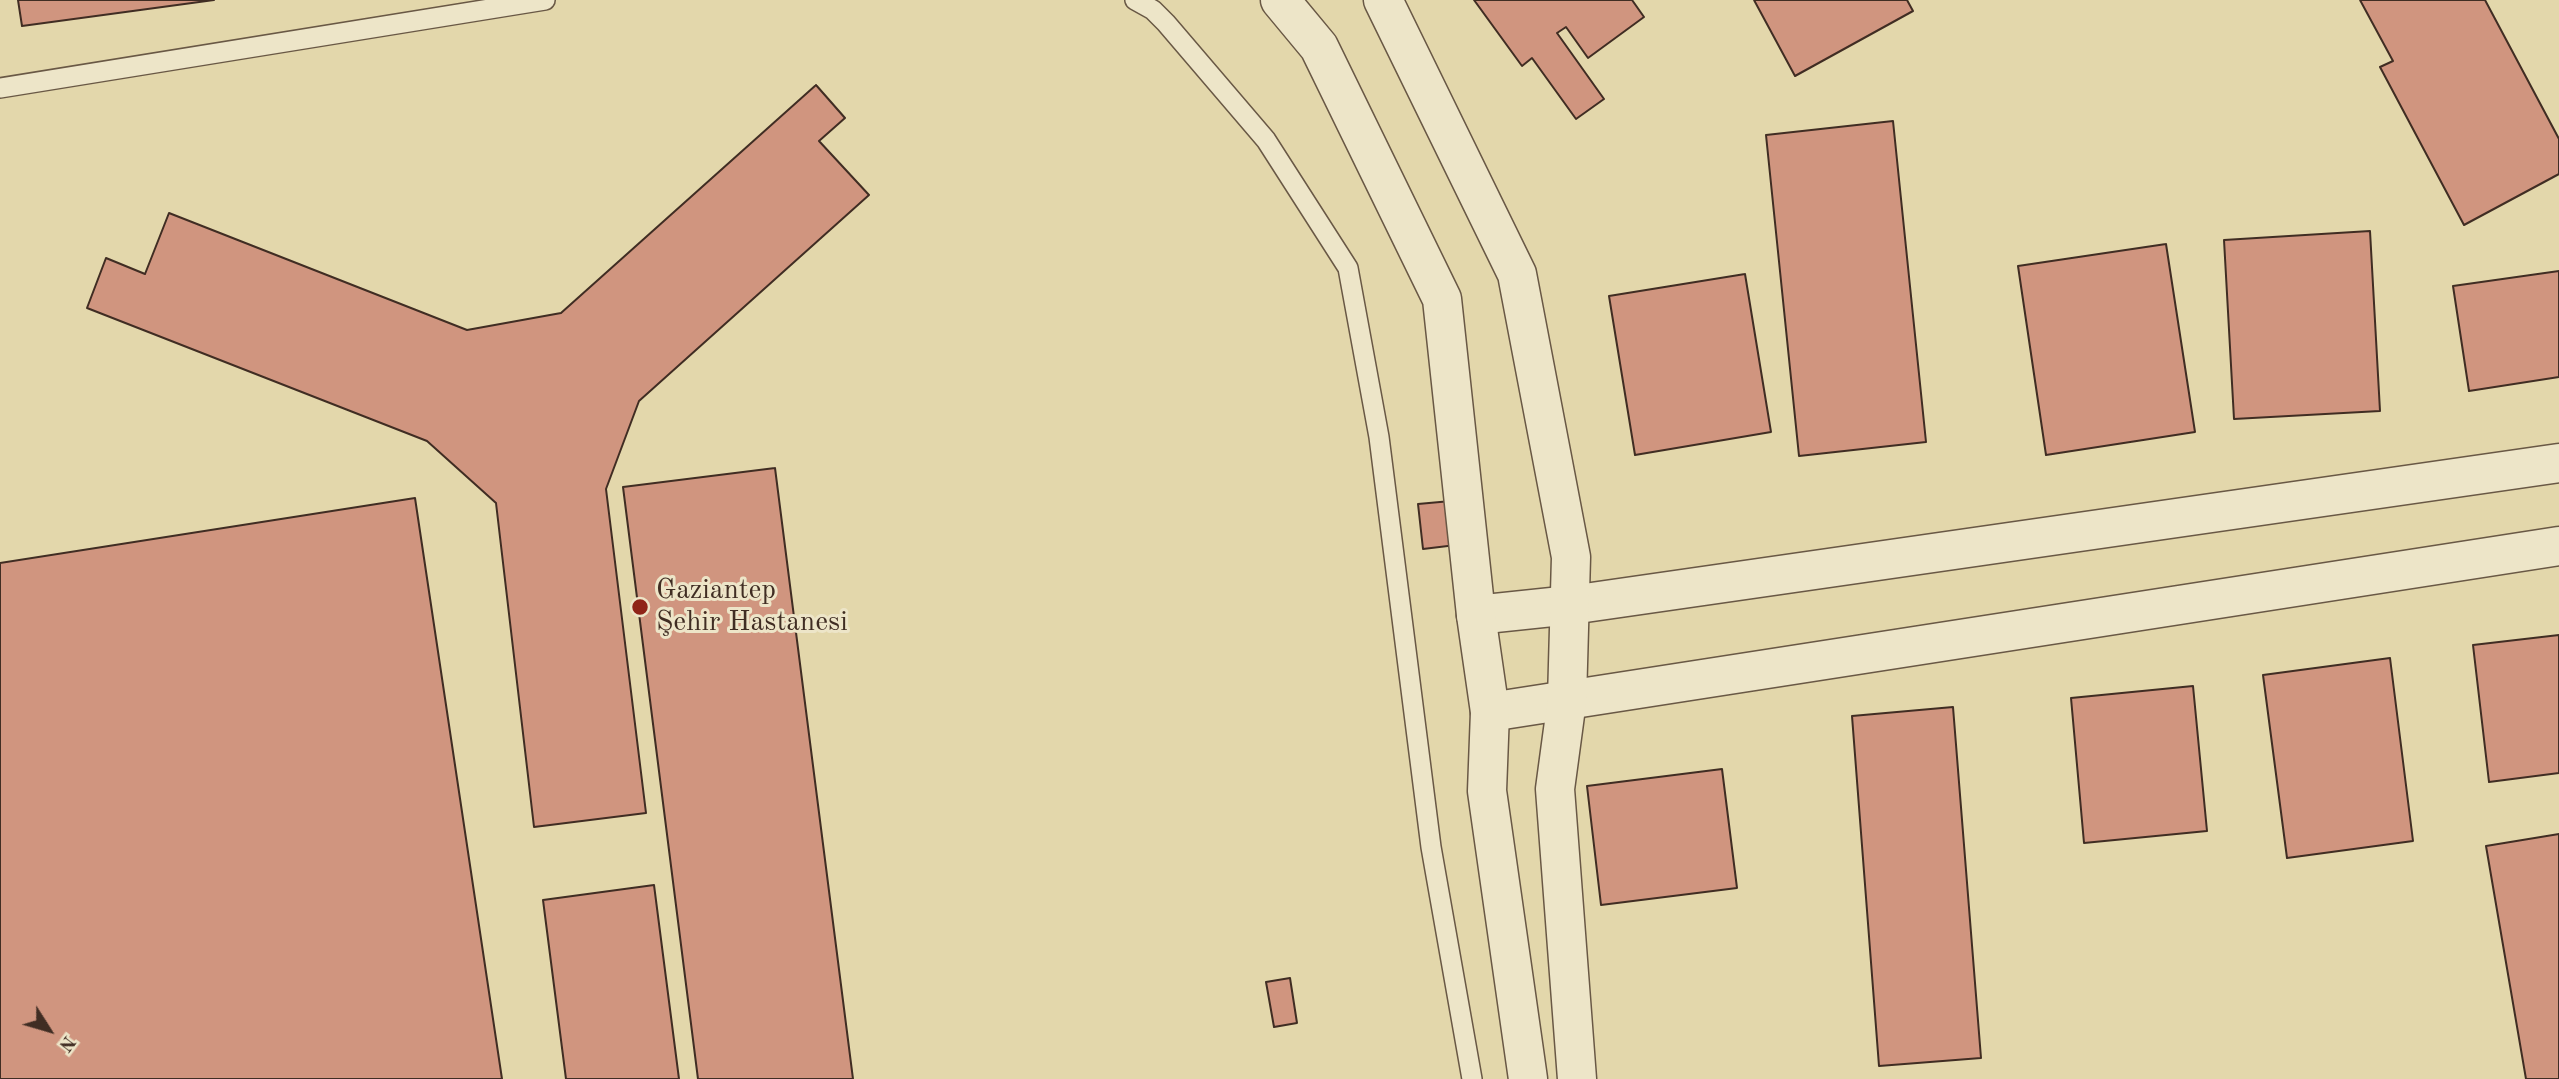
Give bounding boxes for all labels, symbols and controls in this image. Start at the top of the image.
place label: Gaziantep Şehir Hastanesi [656,574,848,640]
marker: Gaziantep Şehir Hastanesi [630,597,650,617]
north arrow [14,995,84,1065]
text: N [54,1031,78,1054]

